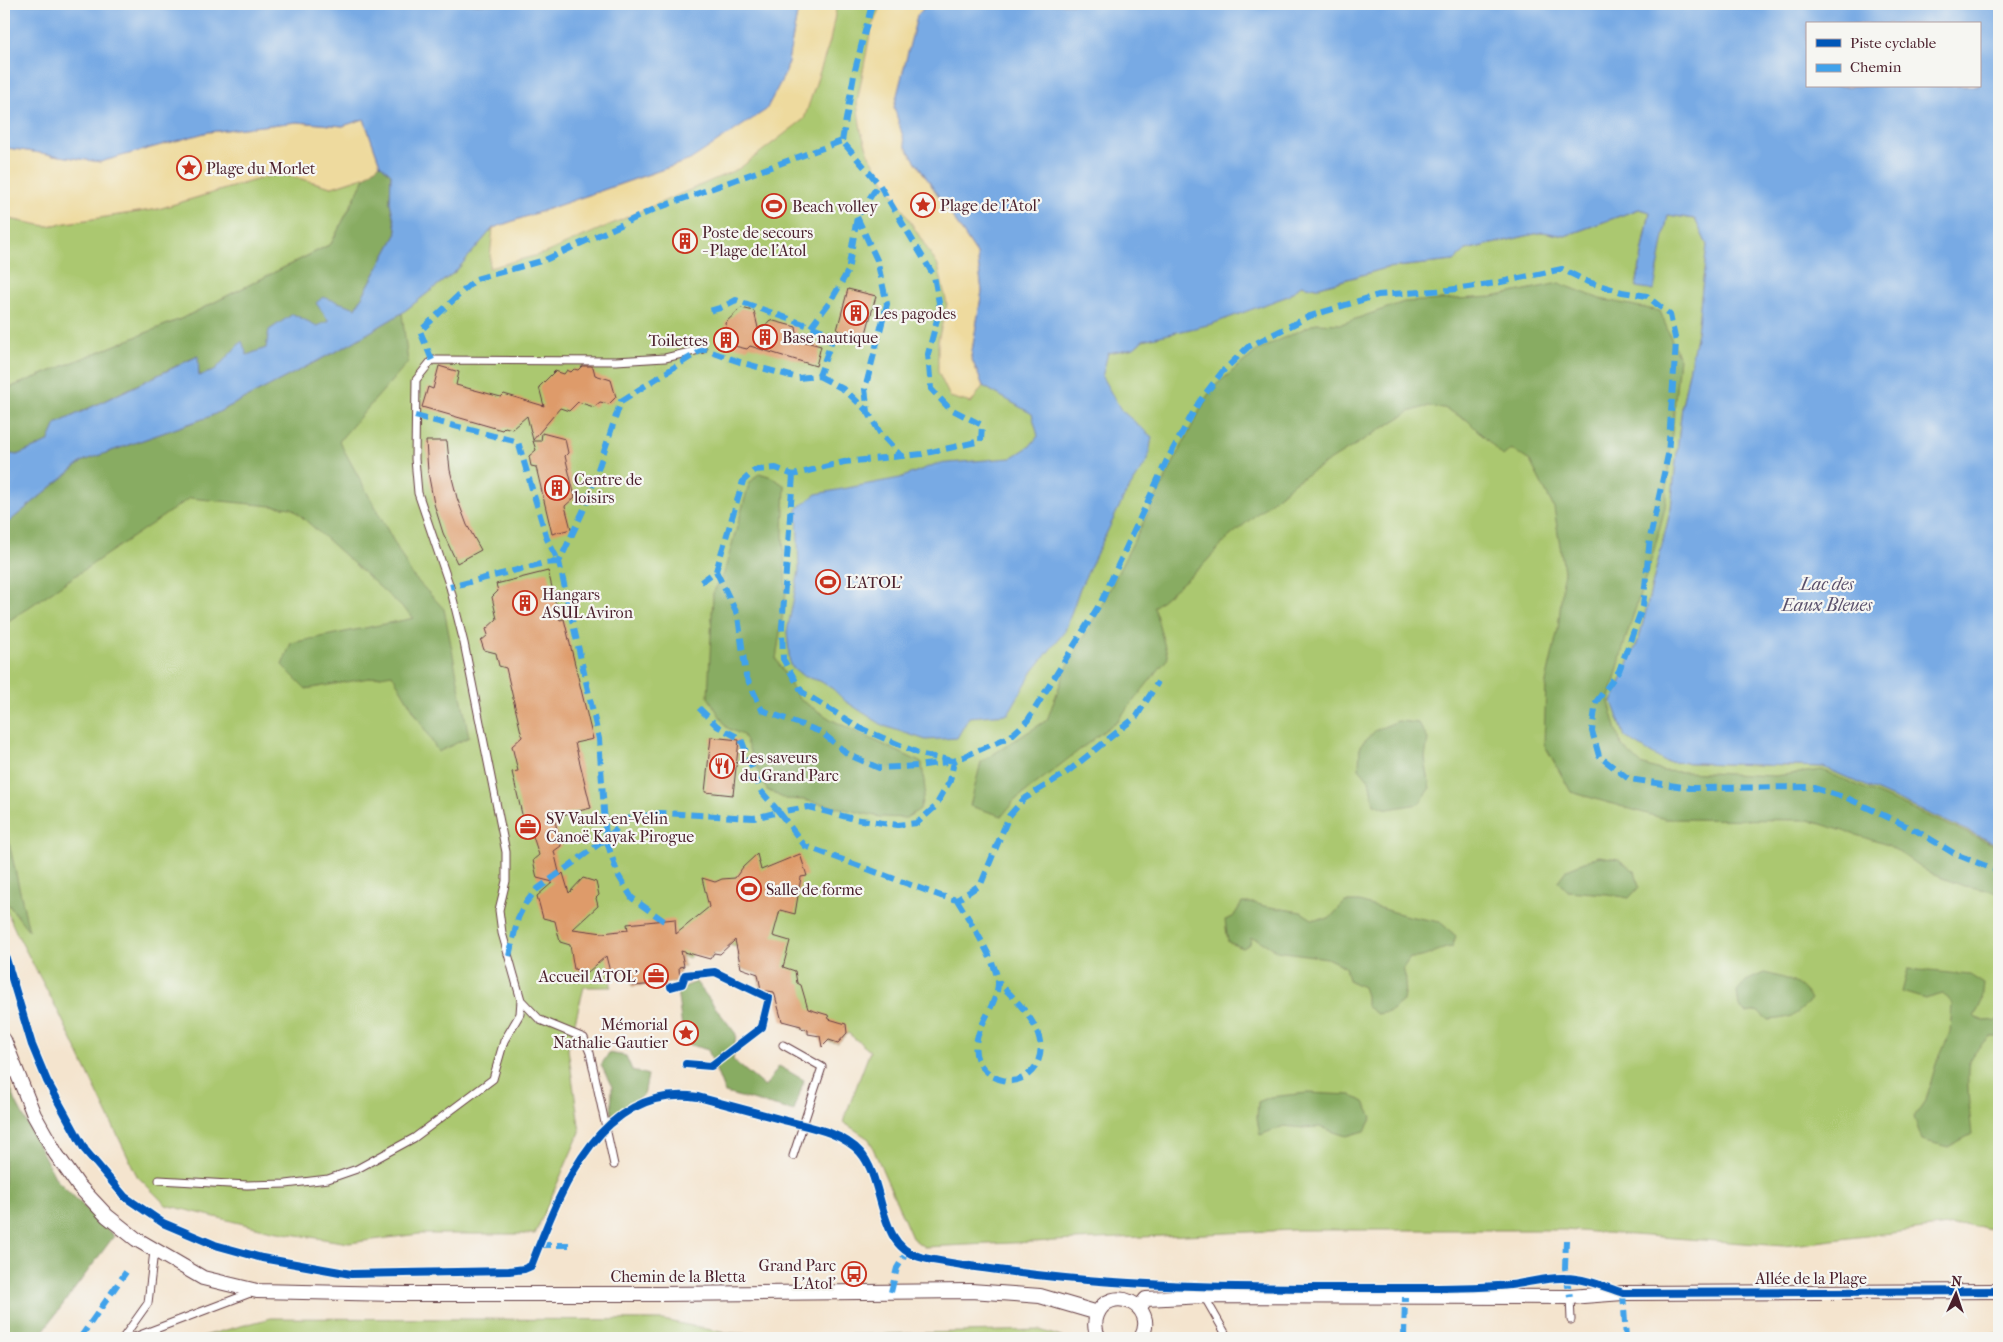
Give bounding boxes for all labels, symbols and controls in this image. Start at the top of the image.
legend [1806,22,1980,88]
text: Piste cyclable [1850,34,1937,52]
text: Chemin [1850,58,1902,76]
place icon: Plage du Morlet [176,155,202,181]
place label: Plage du Morlet [206,159,316,178]
place icon: Plage de l'Atol' [910,192,936,218]
sports icon: Beach volley [761,193,787,219]
place label: Plage de l'Atol' [940,196,1040,215]
place label: Beach volley [792,197,878,216]
place label: Poste de secours - Plage de l'Atol [702,223,813,260]
building icon: Poste de secours - Plage de l'Atol [672,228,698,254]
building icon: Les pagodes [843,300,869,326]
place label: Les pagodes [874,304,956,323]
building icon: Base nautique [752,324,778,350]
building icon: Toilettes [713,327,739,353]
place label: Base nautique [782,328,878,347]
place label: Toilettes [649,331,708,350]
place label: Centre de loisirs [573,470,642,507]
building icon: Centre de loisirs [544,475,570,501]
sports icon: L'ATOL' [815,569,841,595]
place label: L'ATOL' [846,573,903,592]
water label: Lac des Eaux Bleues [1781,574,1873,616]
place label: Hangars ASUL Aviron [541,585,634,622]
building icon: Hangars ASUL Aviron [512,590,538,616]
place label: Les saveurs du Grand Parc [740,748,839,785]
restaurant icon: Les saveurs du Grand Parc [709,753,735,779]
place label: SV Vaulx-en-Velin Canoë Kayak Pirogue [546,809,694,846]
office icon: SV Vaulx-en-Velin Canoë Kayak Pirogue [515,814,541,840]
sports icon: Salle de forme [736,876,762,902]
place label: Salle de forme [766,880,863,899]
office icon: Accueil ATOL' [643,963,669,989]
place label: Accueil ATOL' [538,967,638,986]
place label: Mémorial Nathalie-Gautier [553,1015,669,1052]
place icon: Mémorial Nathalie-Gautier [673,1020,699,1046]
place label: Grand Parc L'Atol' [758,1256,836,1293]
bus stop icon: Grand Parc L'Atol' [841,1261,867,1287]
street label: Chemin de la Bletta [610,1267,746,1286]
street label: Allée de la Plage [1754,1269,1867,1288]
north arrow [1930,1270,1980,1320]
text: N [1951,1273,1963,1290]

